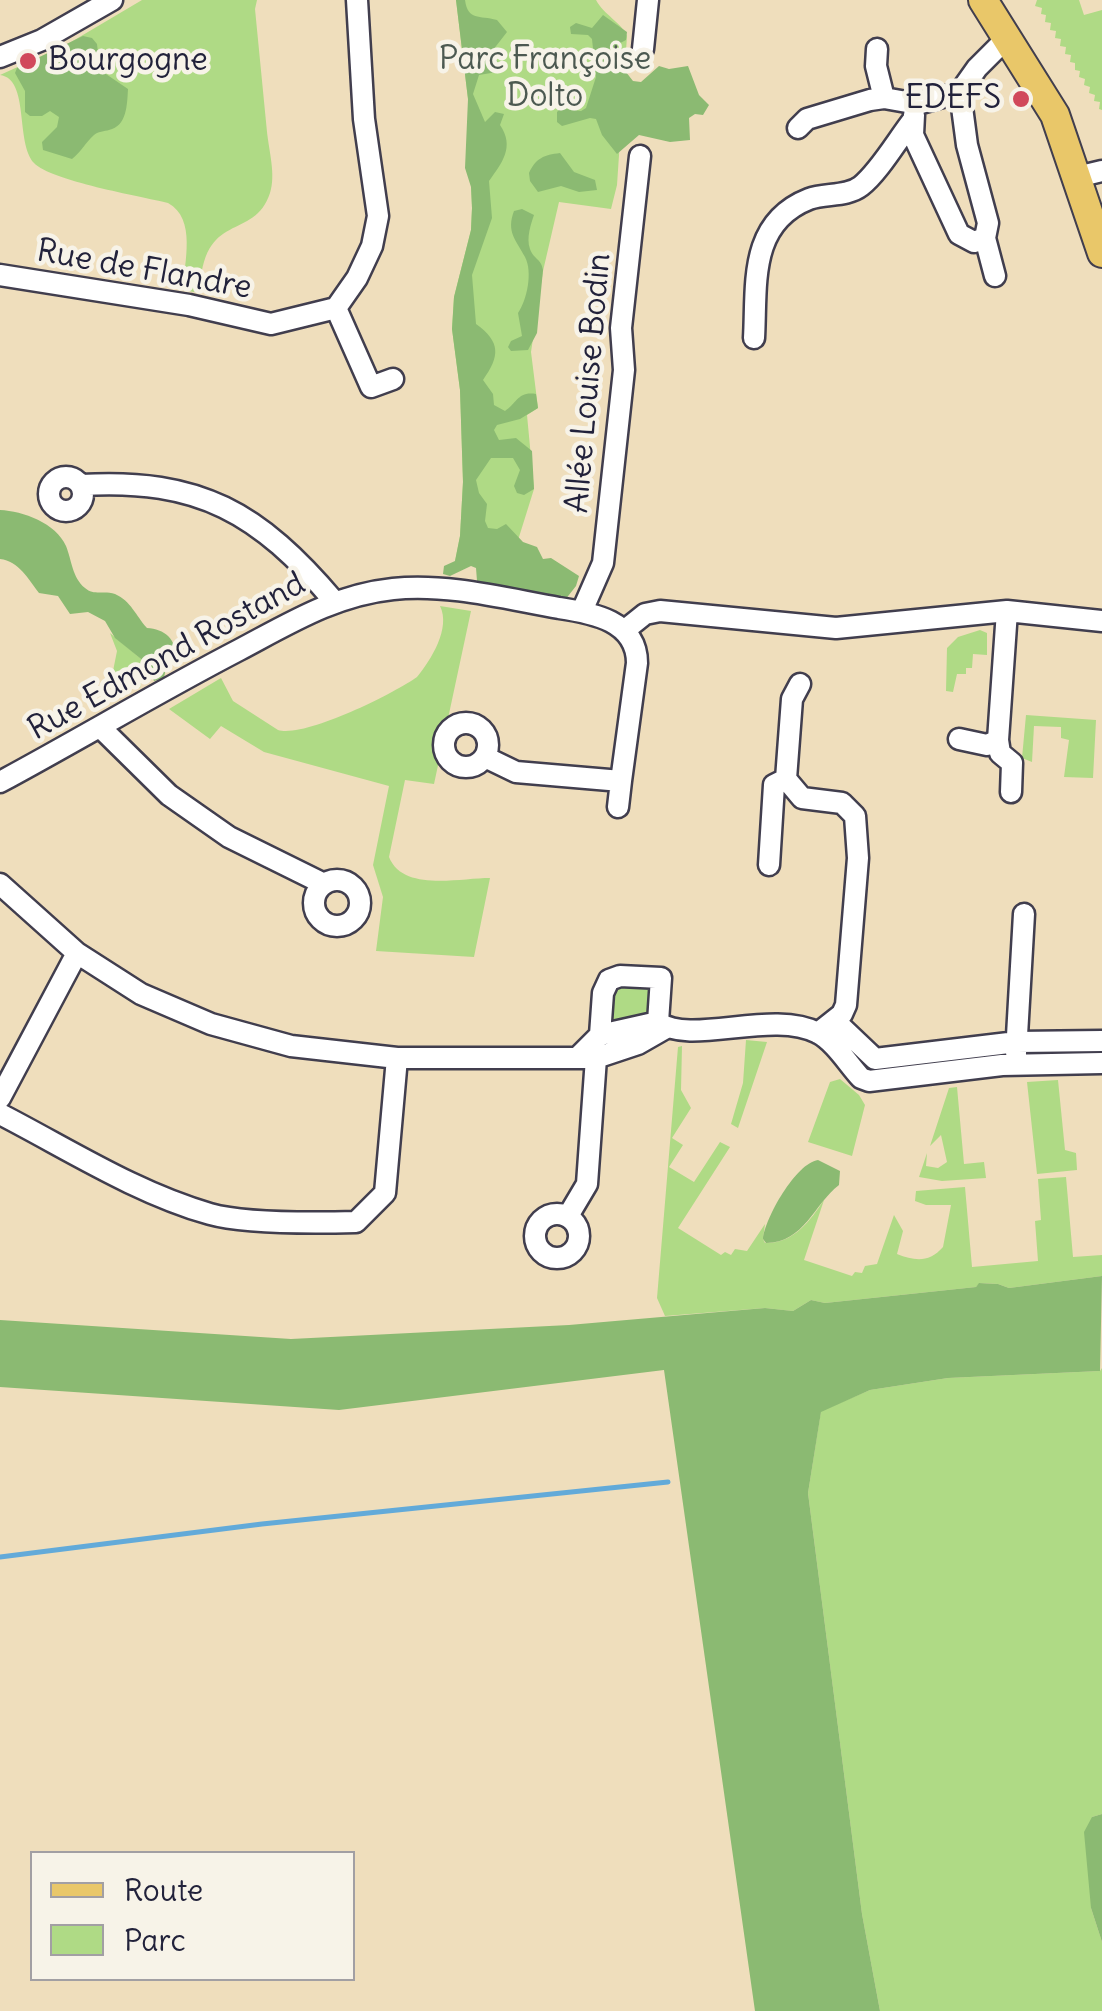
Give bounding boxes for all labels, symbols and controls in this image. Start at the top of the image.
park label: Parc Françoise Dolto [439,41,651,116]
place label: Bourgogne [48,42,208,80]
marker: Bourgogne [17,50,39,72]
place label: EDEFS [905,80,1001,118]
marker: EDEFS [1010,88,1032,110]
street label: Rue de Flandre [34,232,254,308]
street label: Allée Louise Bodin [559,251,619,515]
street label: Rue Edmond Rostand [22,565,312,749]
legend [30,1851,355,1981]
text: Route [124,1871,203,1909]
text: Parc [124,1921,186,1959]

